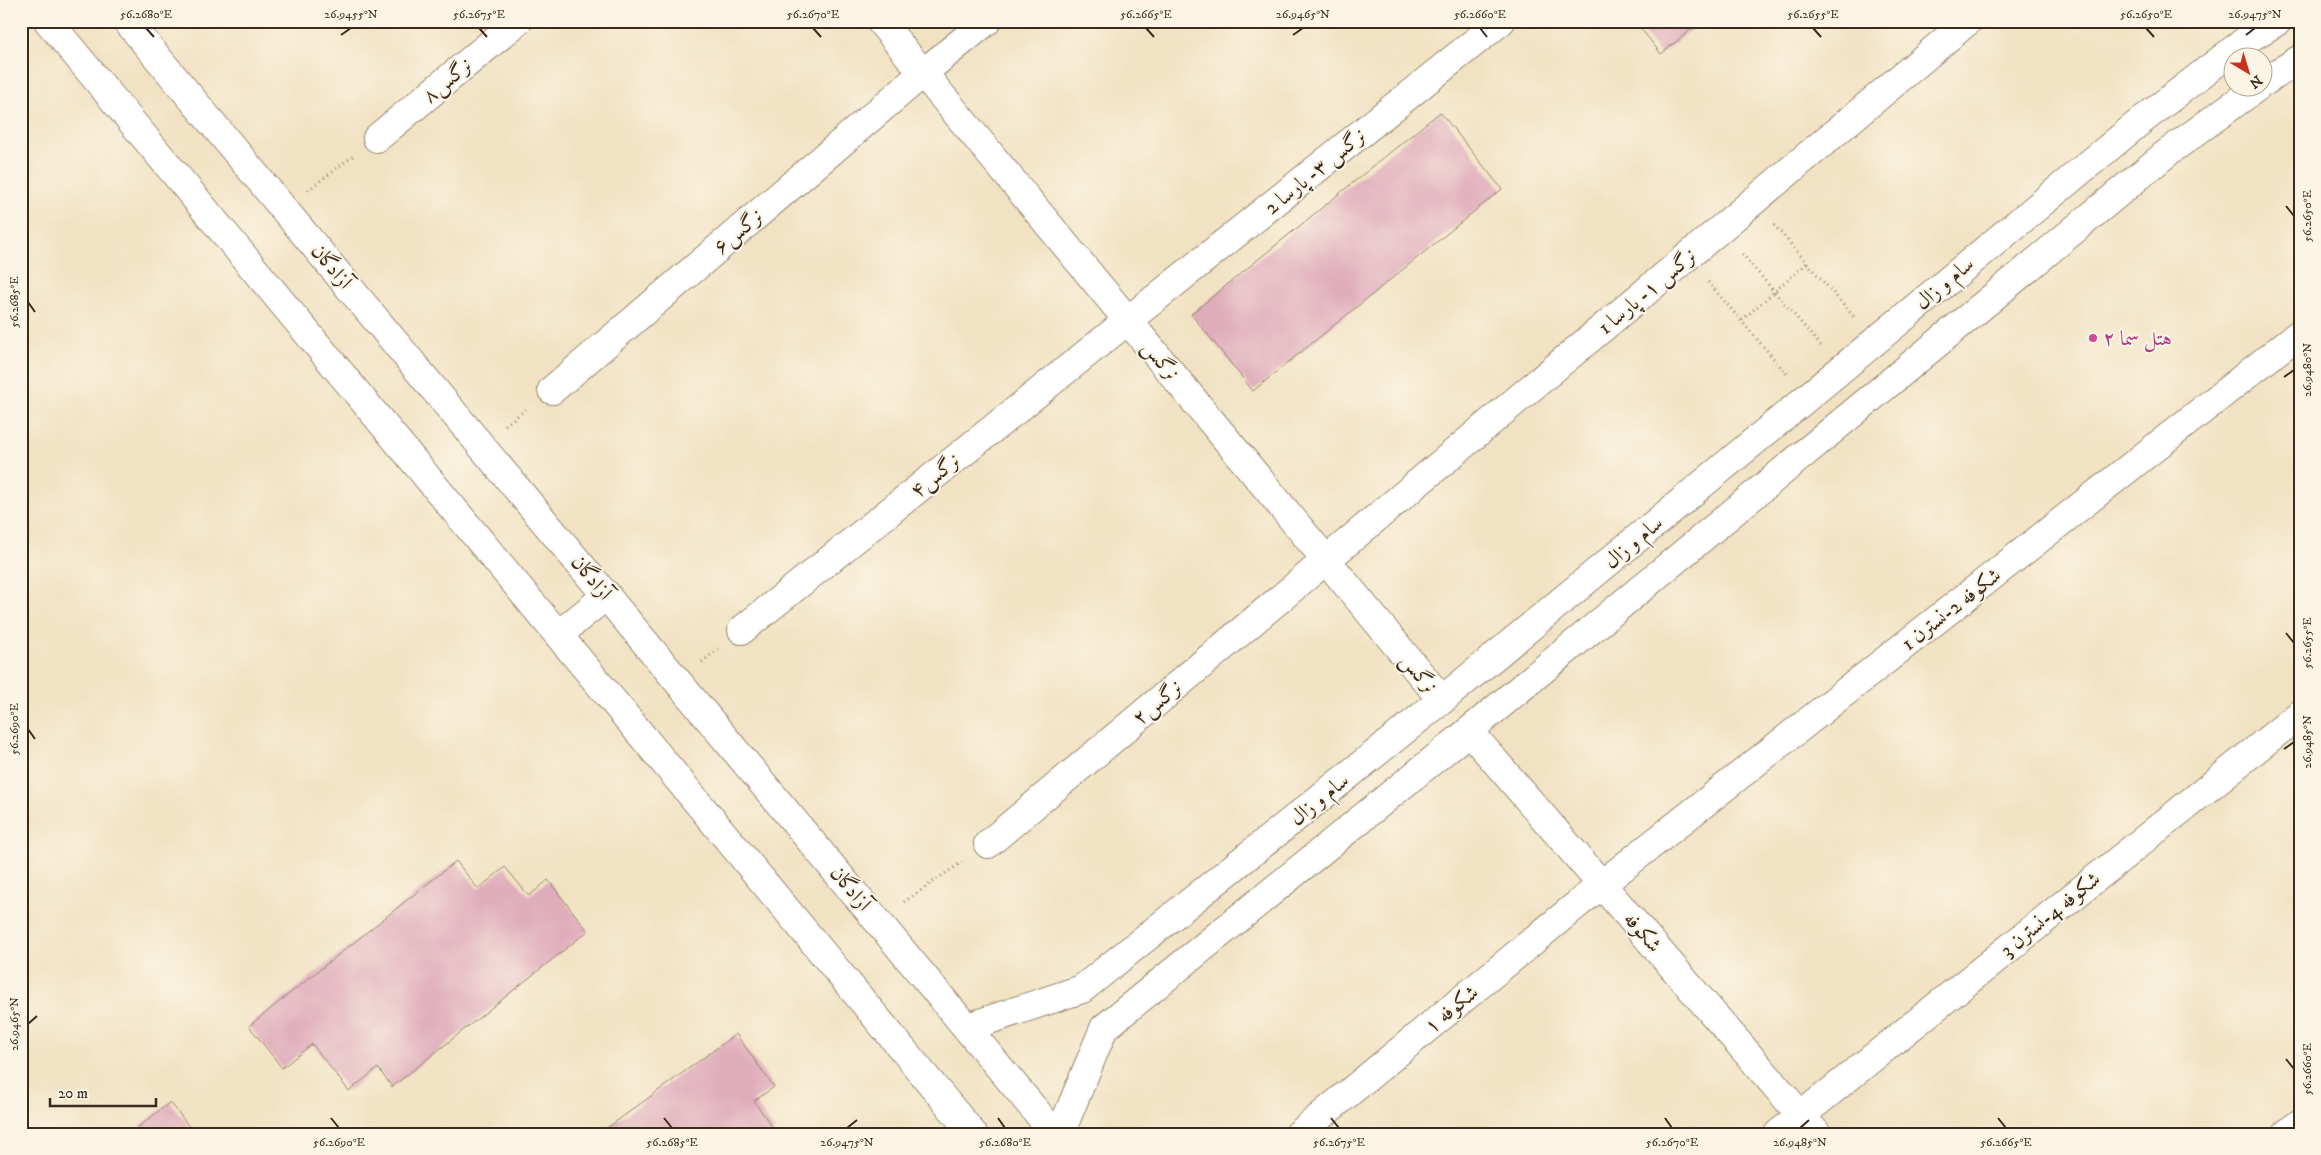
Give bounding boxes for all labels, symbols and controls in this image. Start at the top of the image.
text: 56.2680°E [120,7,172,22]
text: 26.9455°N [324,7,378,22]
text: 56.2675°E [453,7,505,22]
text: 56.2670°E [787,7,840,22]
text: 56.2665°E [1120,7,1172,22]
text: 26.9465°N [1276,7,1330,22]
text: 56.2660°E [1454,7,1507,22]
text: 56.2655°E [1787,7,1839,22]
text: 56.2650°E [2120,7,2172,22]
text: 26.9475°N [2228,7,2282,22]
north arrow [2224,48,2274,98]
street label: نرگس۸ [417,52,478,109]
text: N [2245,71,2265,92]
street label: نرگس ۳- پارسا 2 [1259,123,1372,221]
text: 56.2650°E [2300,190,2315,242]
street label: نرگس۶ [708,203,769,260]
street label: آزادگان [305,238,360,296]
street label: نرگس ۱- پارسا 1 [1593,243,1703,341]
street label: سام و زال [1910,252,1982,319]
text: 56.2685°E [7,276,22,328]
place label: هتل سما ۲ [2103,326,2172,353]
marker: هتل سما ۲ [2087,332,2099,344]
street label: نرگس [1136,335,1185,386]
text: 26.9480°N [2300,343,2315,397]
street label: نرگس۴ [905,448,966,504]
street label: سام و زال [1599,511,1671,578]
street label: آزادگان [565,549,620,607]
street label: شکوفه 2-نسترن 1 [1896,563,2007,657]
text: 56.2655°E [2300,617,2315,669]
street label: نرگس [1394,648,1443,699]
street label: نرگس۲ [1127,674,1188,731]
text: 56.2690°E [7,703,22,755]
text: 26.9485°N [2300,715,2315,769]
street label: سام و زال [1285,768,1357,835]
street label: آزادگان [824,860,879,918]
street label: شکوفه 4-نسترن 3 [1995,866,2106,963]
street label: شکوفه [1617,907,1667,958]
street label: شکوفه ۱ [1419,980,1484,1040]
text: 26.9465°N [7,997,22,1051]
text: 56.2660°E [2300,1042,2315,1095]
scale bar [50,1075,156,1107]
text: 20 m [58,1084,88,1103]
text: 56.2690°E [313,1135,365,1150]
text: 56.2685°E [646,1135,698,1150]
text: 26.9475°N [820,1135,874,1150]
text: 56.2680°E [979,1135,1031,1150]
text: 56.2675°E [1313,1135,1365,1150]
text: 56.2670°E [1646,1135,1699,1150]
text: 26.9485°N [1773,1135,1827,1150]
text: 56.2665°E [1980,1135,2032,1150]

